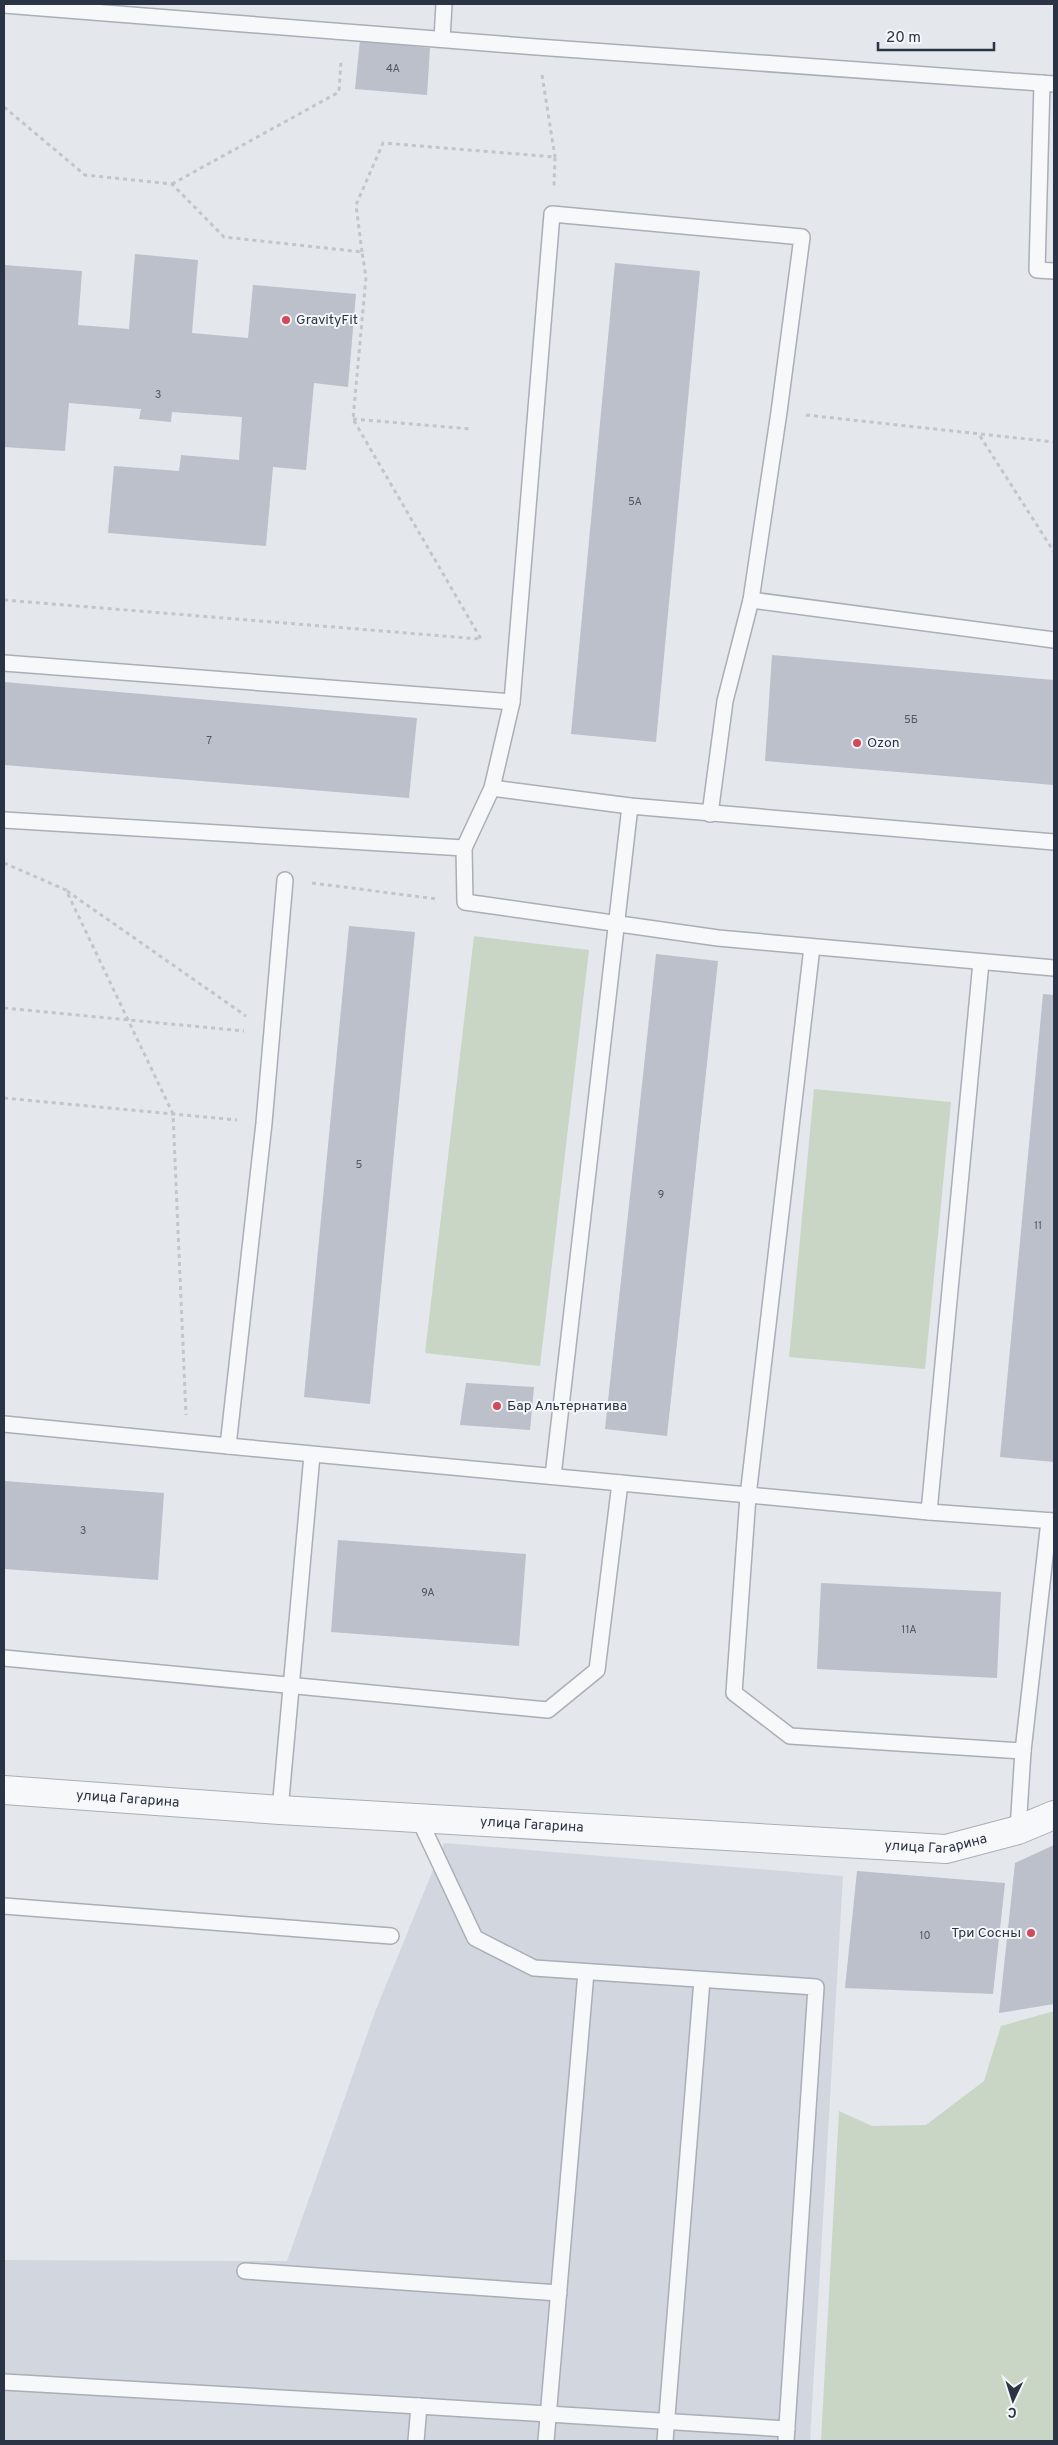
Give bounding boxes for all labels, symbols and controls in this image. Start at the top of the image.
scale bar [878,20,994,52]
text: 20 m [886,29,921,48]
house number: 4А [386,62,400,76]
place label: GravityFit [296,312,358,329]
marker: GravityFit [280,314,292,326]
house number: 3 [155,388,161,402]
house number: 5А [628,495,642,509]
house number: 5Б [904,713,918,727]
house number: 7 [206,734,212,748]
place label: Ozon [867,735,900,752]
marker: Ozon [851,737,863,749]
house number: 5 [356,1158,363,1172]
house number: 9 [658,1188,664,1202]
house number: 11 [1034,1219,1042,1233]
place label: Бар Альтернатива [507,1398,627,1415]
marker: Бар Альтернатива [491,1400,503,1412]
house number: 3 [80,1524,86,1538]
house number: 9А [421,1586,435,1600]
house number: 11А [901,1623,917,1637]
street label: улица Гагарина [75,1787,180,1811]
street label: улица Гагарина [480,1813,584,1836]
street label: улица Гагарина [884,1830,989,1858]
place label: Три Сосны [951,1925,1021,1942]
marker: Три Сосны [1025,1927,1037,1939]
house number: 10 [919,1929,931,1943]
north arrow [988,2375,1038,2425]
text: С [1007,2403,1017,2420]

